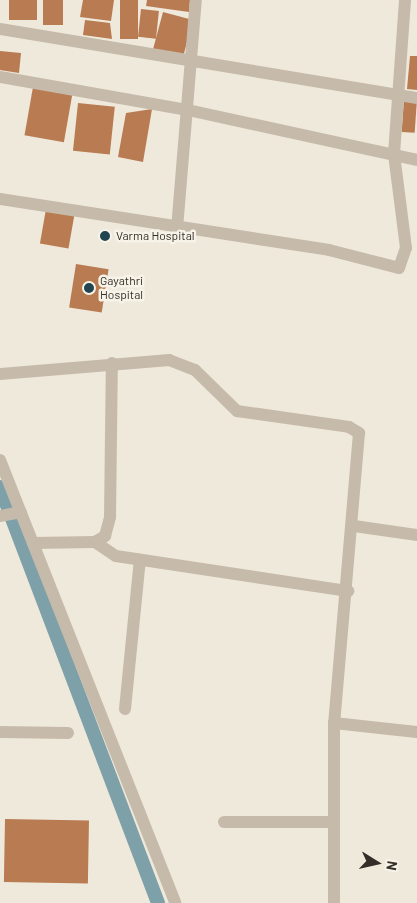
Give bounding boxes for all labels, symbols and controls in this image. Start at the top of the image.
marker: Varma Hospital [98,229,112,243]
place label: Varma Hospital [116,229,195,243]
place label: Gayathri Hospital [100,274,143,302]
marker: Gayathri Hospital [82,281,96,295]
north arrow [352,838,402,888]
text: N [383,860,401,872]

